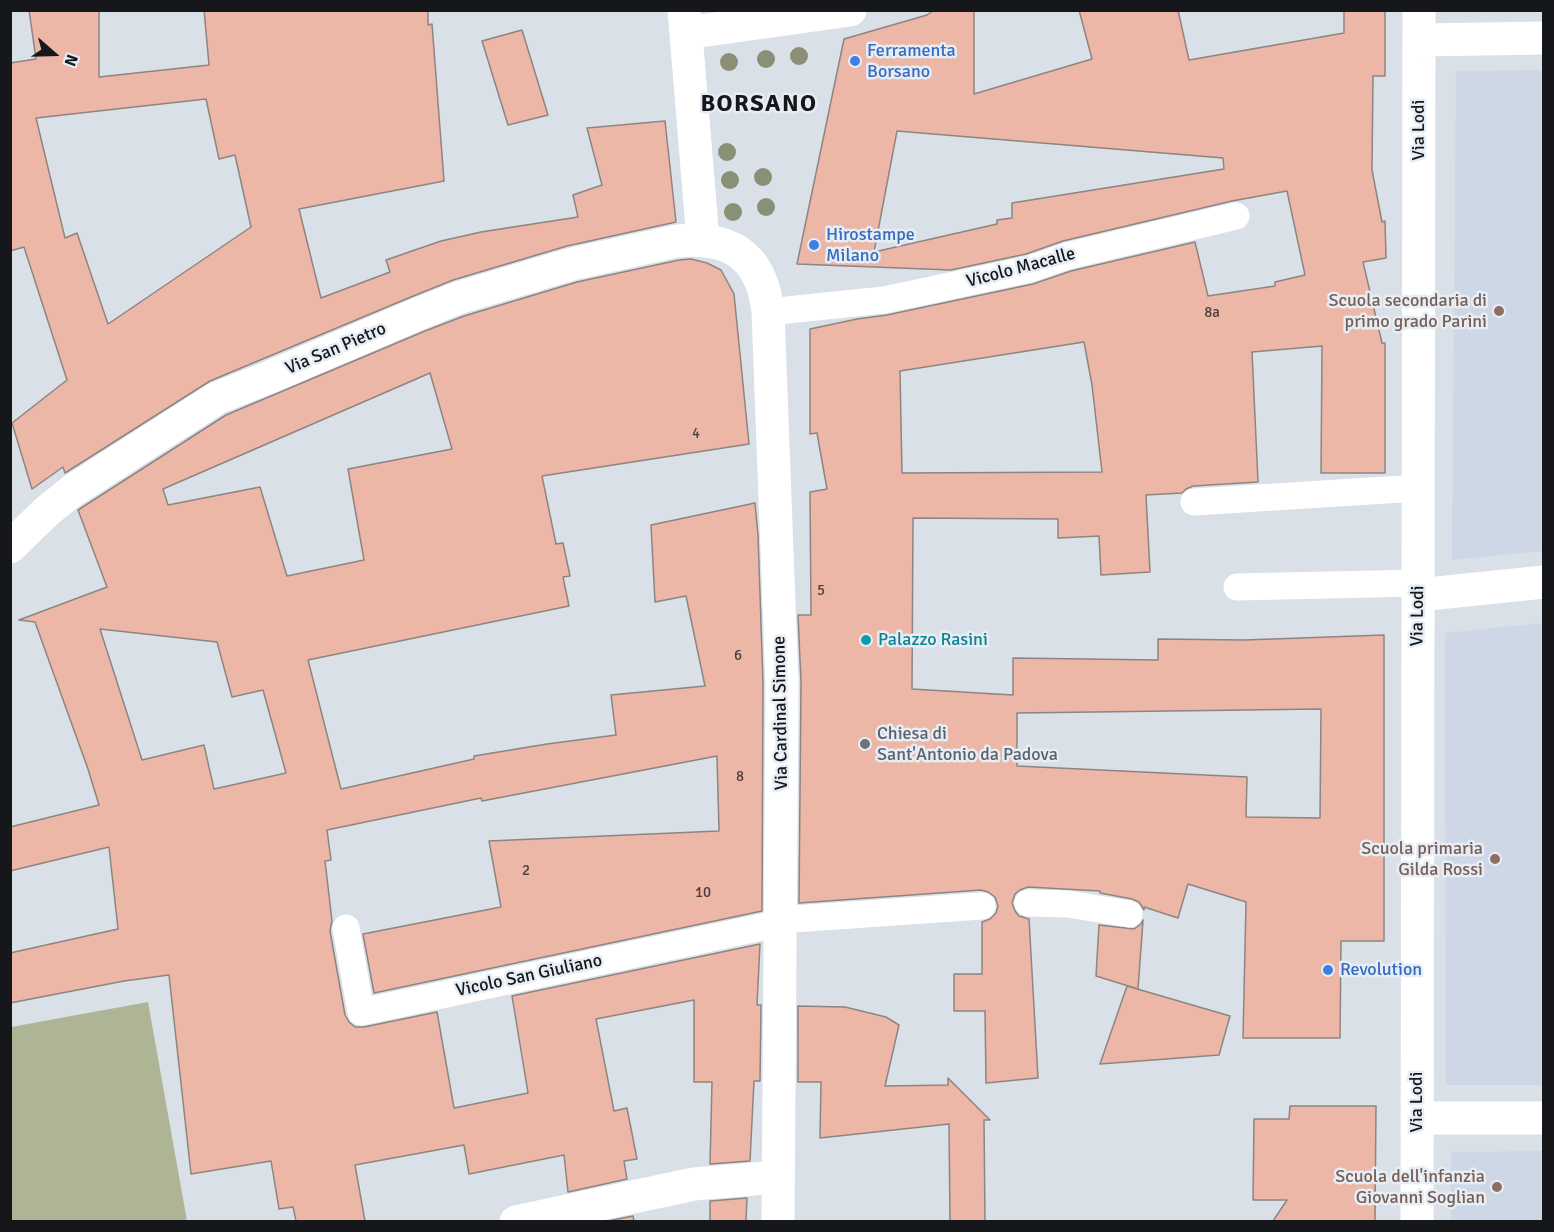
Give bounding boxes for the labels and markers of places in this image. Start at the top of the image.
place label: Ferramenta Borsano [867,40,956,82]
marker: Ferramenta Borsano [848,54,862,68]
place label: Hirostampe Milano [826,224,915,266]
marker: Hirostampe Milano [807,238,821,252]
place label: Scuola secondaria di primo grado Parini [1329,290,1487,332]
marker: Scuola secondaria di primo grado Parini [1492,304,1506,318]
place label: Palazzo Rasini [878,629,988,651]
marker: Palazzo Rasini [859,633,873,647]
place label: Chiesa di Sant'Antonio da Padova [877,723,1058,766]
marker: Chiesa di Sant'Antonio da Padova [858,737,872,751]
place label: Scuola primaria Gilda Rossi [1361,838,1483,880]
marker: Scuola primaria Gilda Rossi [1488,852,1502,866]
place label: Revolution [1340,959,1422,981]
marker: Revolution [1321,963,1335,977]
place label: Scuola dell'infanzia Giovanni Soglian [1335,1166,1485,1208]
marker: Scuola dell'infanzia Giovanni Soglian [1490,1180,1504,1194]

